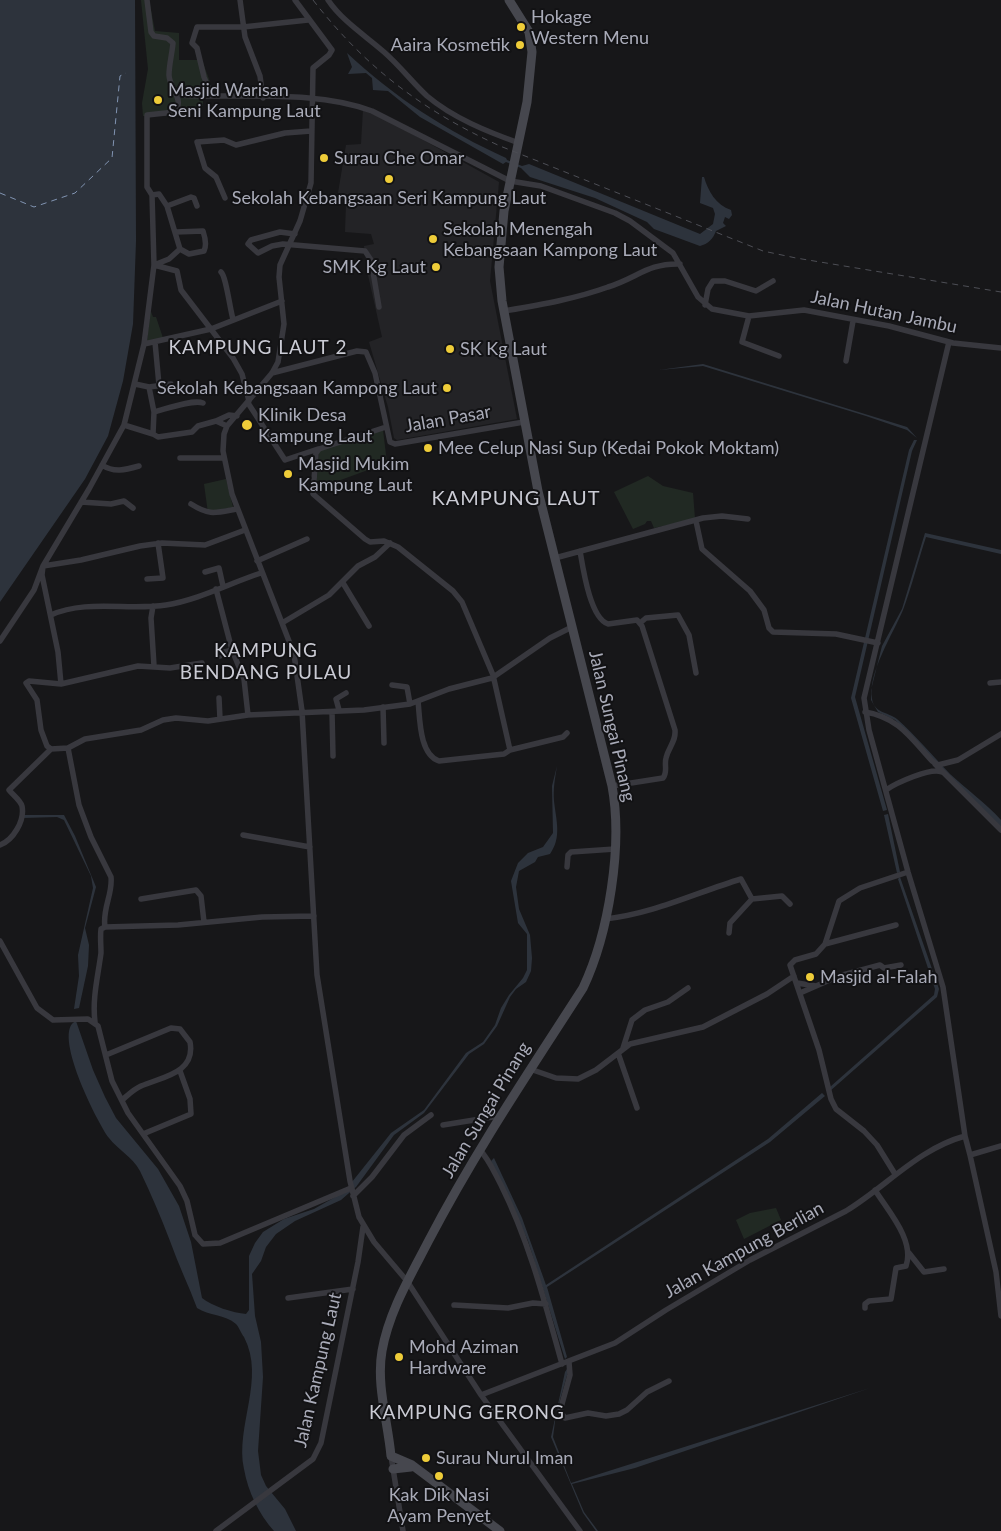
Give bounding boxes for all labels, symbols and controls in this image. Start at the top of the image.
place label: Hokage Western Menu [531,6,649,48]
marker: Hokage Western Menu [515,21,527,33]
place label: Aaira Kosmetik [391,34,510,56]
marker: Aaira Kosmetik [514,39,526,51]
place label: Masjid Warisan Seni Kampung Laut [168,79,321,122]
marker: Masjid Warisan Seni Kampung Laut [152,94,164,106]
place label: Surau Che Omar [334,147,464,169]
marker: Surau Che Omar [318,152,330,164]
marker: Sekolah Kebangsaan Seri Kampung Laut [383,173,395,185]
place label: Sekolah Kebangsaan Seri Kampung Laut [232,187,546,209]
place label: Sekolah Menengah Kebangsaan Kampong Laut [443,218,657,260]
marker: Sekolah Menengah Kebangsaan Kampong Laut [427,233,439,245]
place label: SMK Kg Laut [322,256,426,278]
marker: SMK Kg Laut [430,261,442,273]
street label: Jalan Hutan Jambu [809,286,959,338]
district label: KAMPUNG LAUT 2 [167,337,349,359]
place label: SK Kg Laut [460,338,547,360]
marker: SK Kg Laut [444,343,456,355]
place label: Sekolah Kebangsaan Kampong Laut [157,377,437,399]
marker: Sekolah Kebangsaan Kampong Laut [441,382,453,394]
street label: Jalan Pasar [403,401,493,437]
place label: Klinik Desa Kampung Laut [258,404,372,446]
marker: Klinik Desa Kampung Laut [240,418,254,432]
place label: Mee Celup Nasi Sup (Kedai Pokok Moktam) [438,437,779,459]
marker: Mee Celup Nasi Sup (Kedai Pokok Moktam) [422,442,434,454]
place label: Masjid Mukim Kampung Laut [298,453,412,496]
marker: Masjid Mukim Kampung Laut [282,468,294,480]
district label: KAMPUNG LAUT [430,487,602,511]
district label: KAMPUNG BENDANG PULAU [178,640,354,684]
street label: Jalan Sungai Pinang [584,648,640,804]
place label: Masjid al-Falah [820,966,937,988]
marker: Masjid al-Falah [804,971,816,983]
street label: Jalan Sungai Pinang [437,1038,535,1182]
street label: Jalan Kampung Berlian [661,1197,827,1303]
street label: Jalan Kampung Laut [290,1290,346,1450]
place label: Mohd Aziman Hardware [409,1336,519,1378]
marker: Mohd Aziman Hardware [393,1351,405,1363]
district label: KAMPUNG GERONG [367,1402,567,1424]
place label: Surau Nurul Iman [436,1447,573,1469]
marker: Surau Nurul Iman [420,1452,432,1464]
marker: Kak Dik Nasi Ayam Penyet [433,1470,445,1482]
place label: Kak Dik Nasi Ayam Penyet [387,1484,491,1526]

